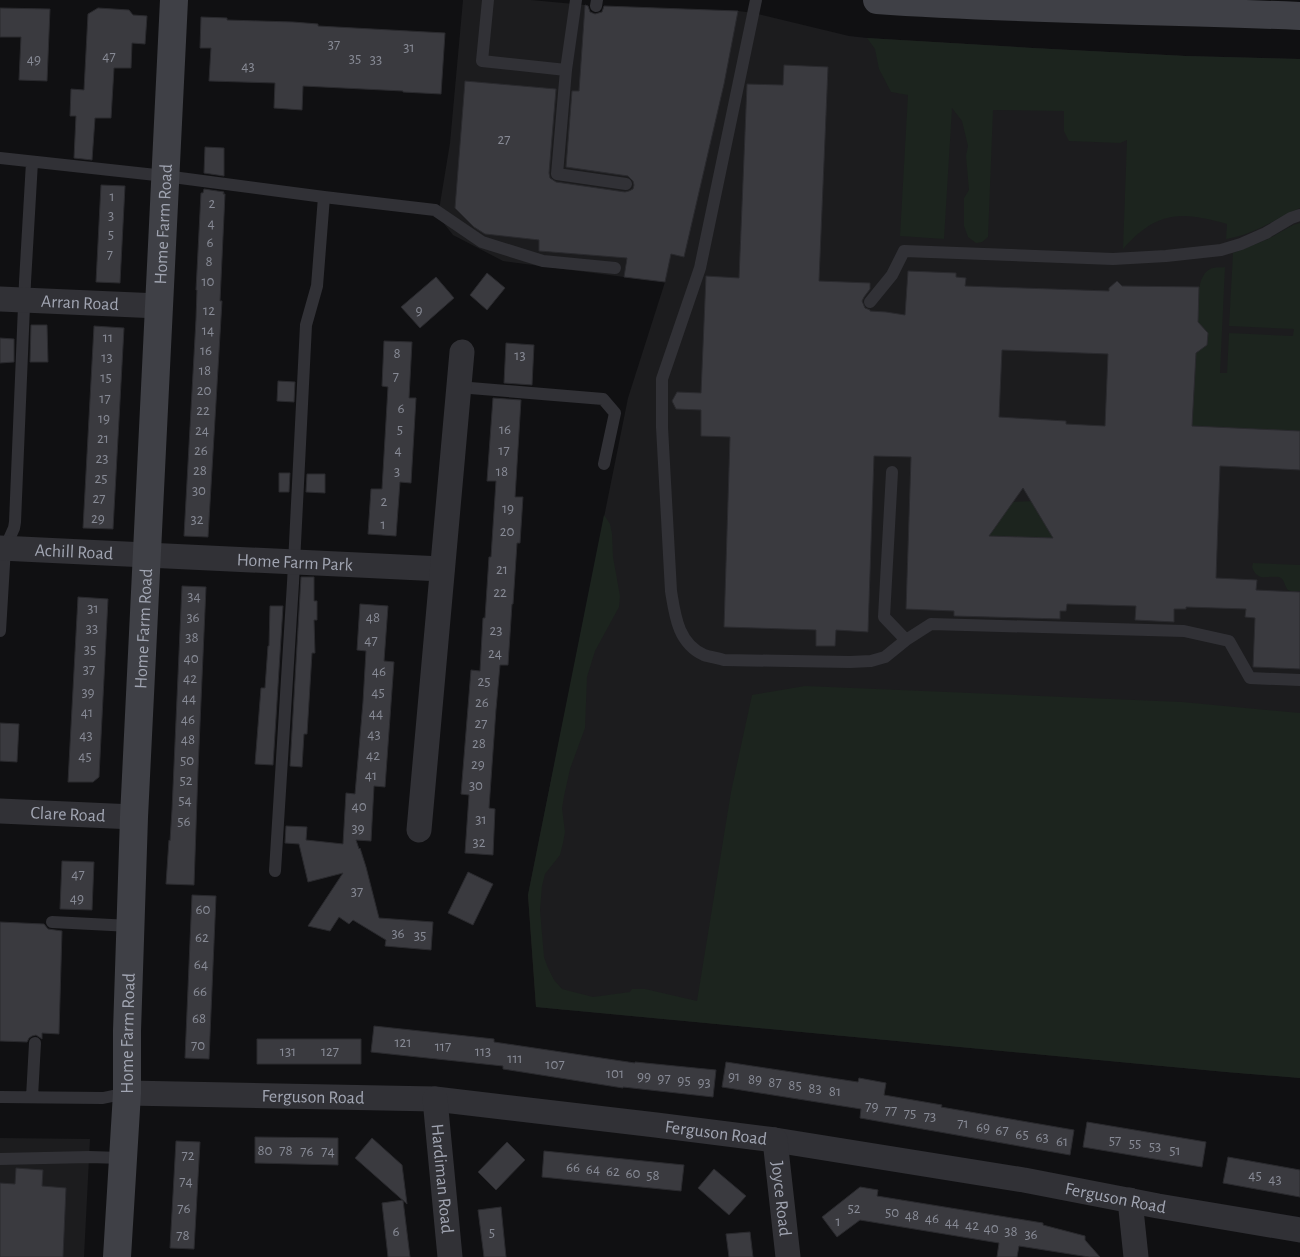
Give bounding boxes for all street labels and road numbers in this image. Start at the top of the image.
street label: Home Farm Road [152,163,176,285]
street label: Arran Road [41,293,119,314]
street label: Achill Road [34,542,113,563]
street label: Home Farm Park [236,551,354,575]
street label: Home Farm Road [132,568,156,689]
street label: Clare Road [30,804,106,826]
street label: Home Farm Road [119,973,139,1094]
street label: Ferguson Road [261,1088,364,1108]
street label: Ferguson Road [664,1118,768,1149]
street label: Hardiman Road [427,1123,456,1234]
street label: Joyce Road [767,1160,794,1237]
street label: Ferguson Road [1063,1180,1167,1217]

